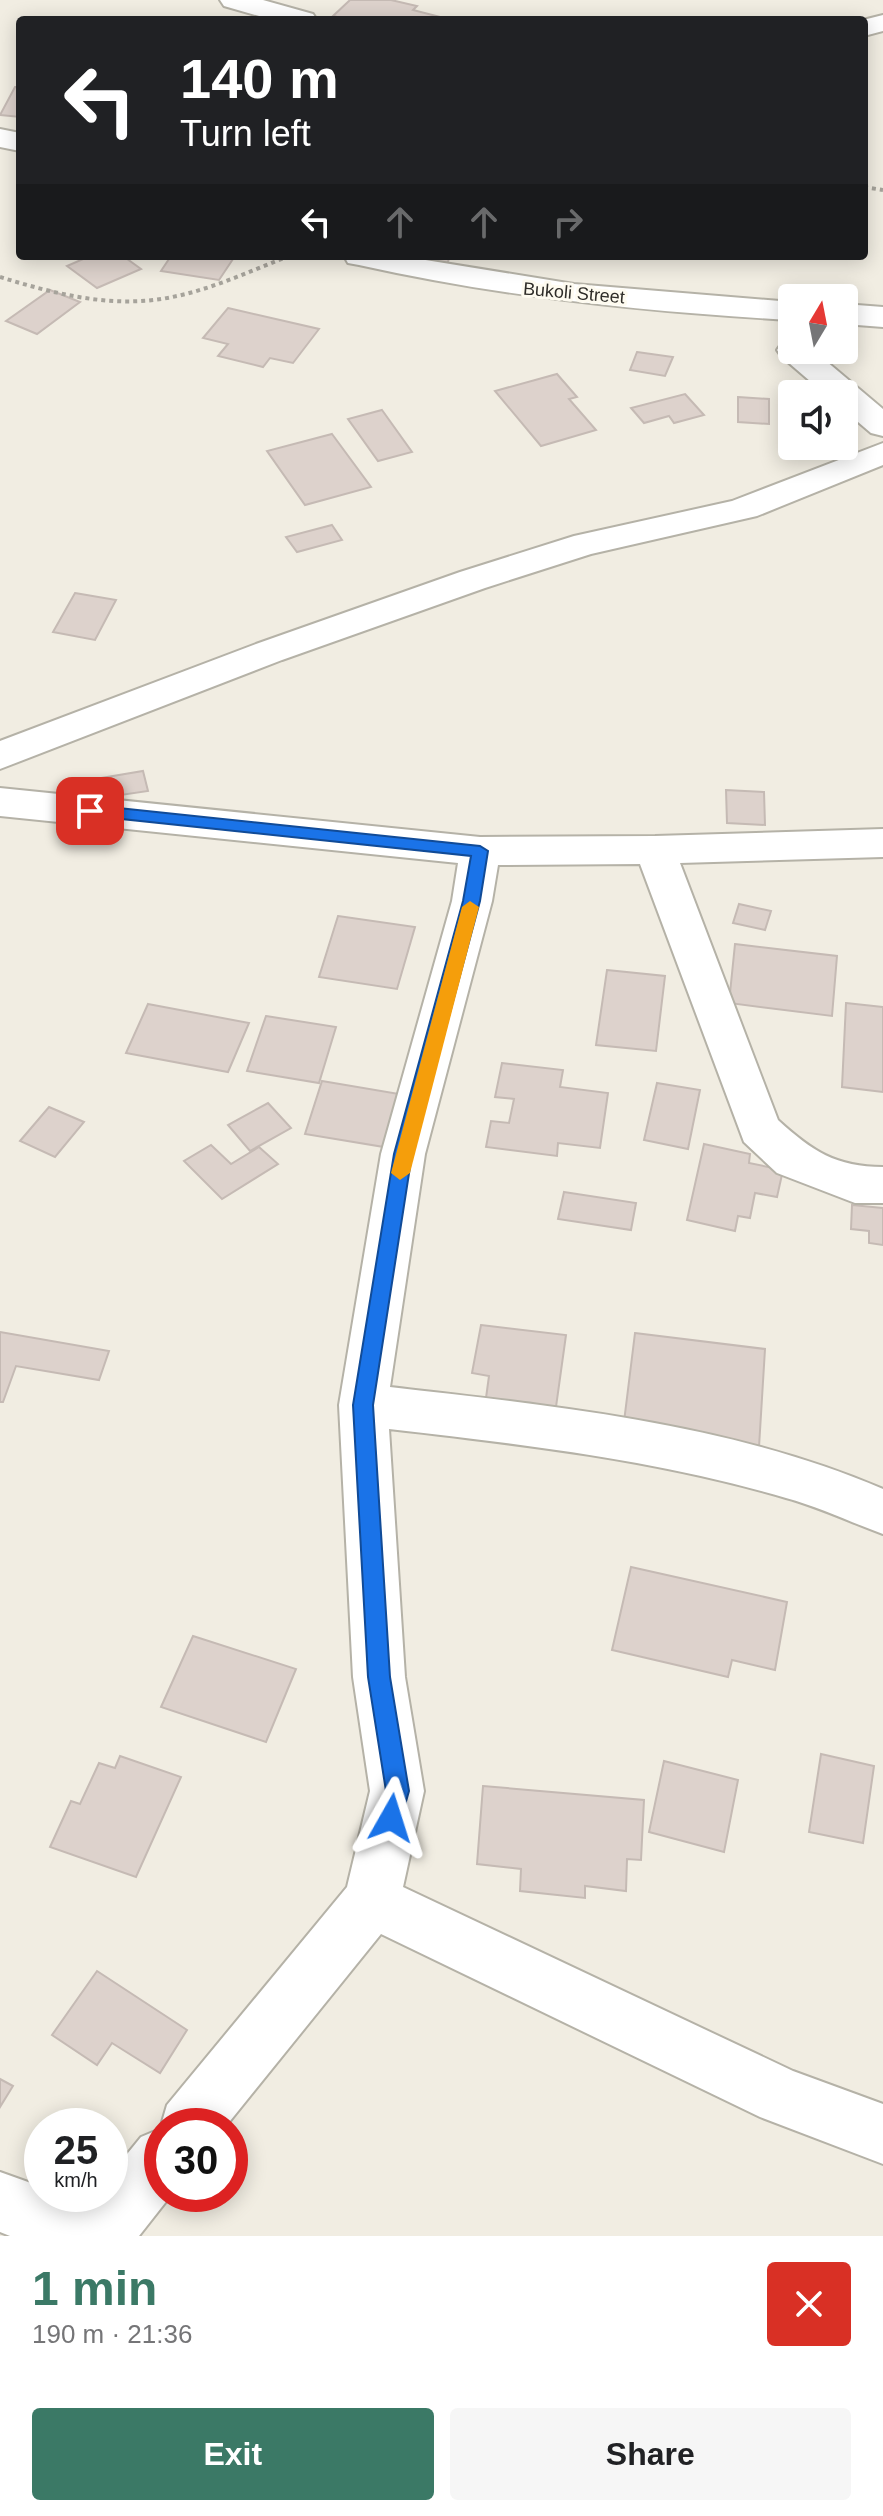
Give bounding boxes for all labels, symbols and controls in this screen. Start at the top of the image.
text: 140 m [180,47,339,110]
icon: left [48,48,152,152]
text: Turn left [180,113,311,154]
icon: left [294,200,338,244]
icon: ahead [378,200,422,244]
icon: ahead [462,200,506,244]
icon: right [546,200,590,244]
street label: Bukoli Street [522,279,626,307]
north arrow [778,284,858,364]
map controls [778,284,858,460]
button: sound [778,380,858,460]
pin [56,777,124,845]
icon: arrive [68,789,112,833]
position arrow [349,1776,433,1860]
speed limit sign: 30 [144,2108,248,2212]
text: 25 [54,2128,98,2172]
text: km/h [54,2169,98,2191]
text: 1 min [32,2262,157,2315]
button: close [767,2262,851,2346]
text: 190 m · 21:36 [32,2319,192,2349]
button: Exit [32,2408,434,2500]
button: Share [450,2408,851,2500]

